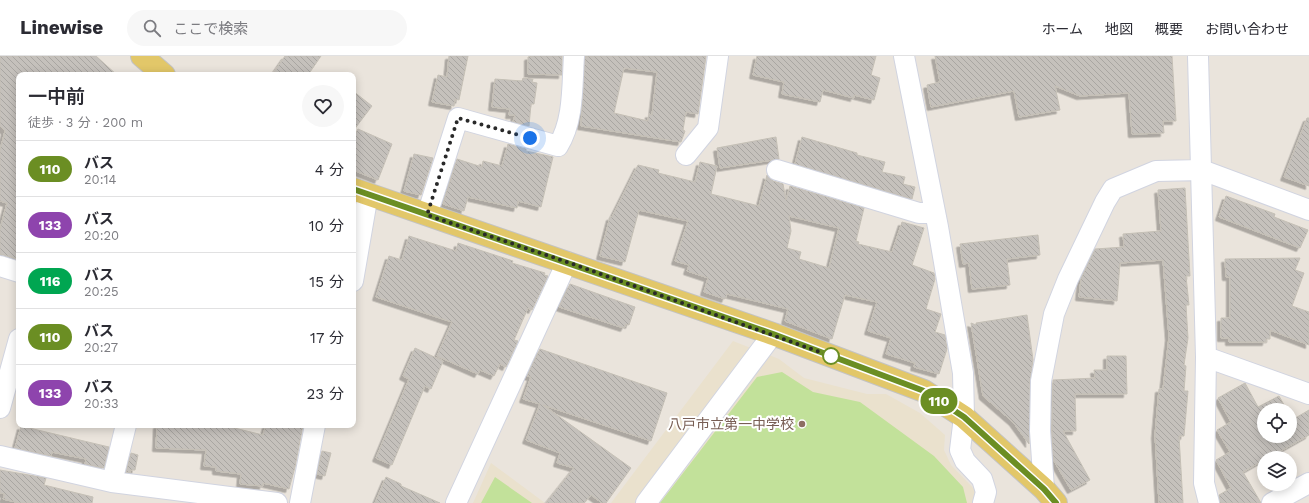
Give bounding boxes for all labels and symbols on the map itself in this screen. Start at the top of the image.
your location [520,128,540,148]
unlabelled marker [822,347,840,365]
line badge: 110 [916,388,962,414]
place label: 八戸市立第一中学校 [668,416,794,432]
marker: 八戸市立第一中学校 [797,419,807,429]

